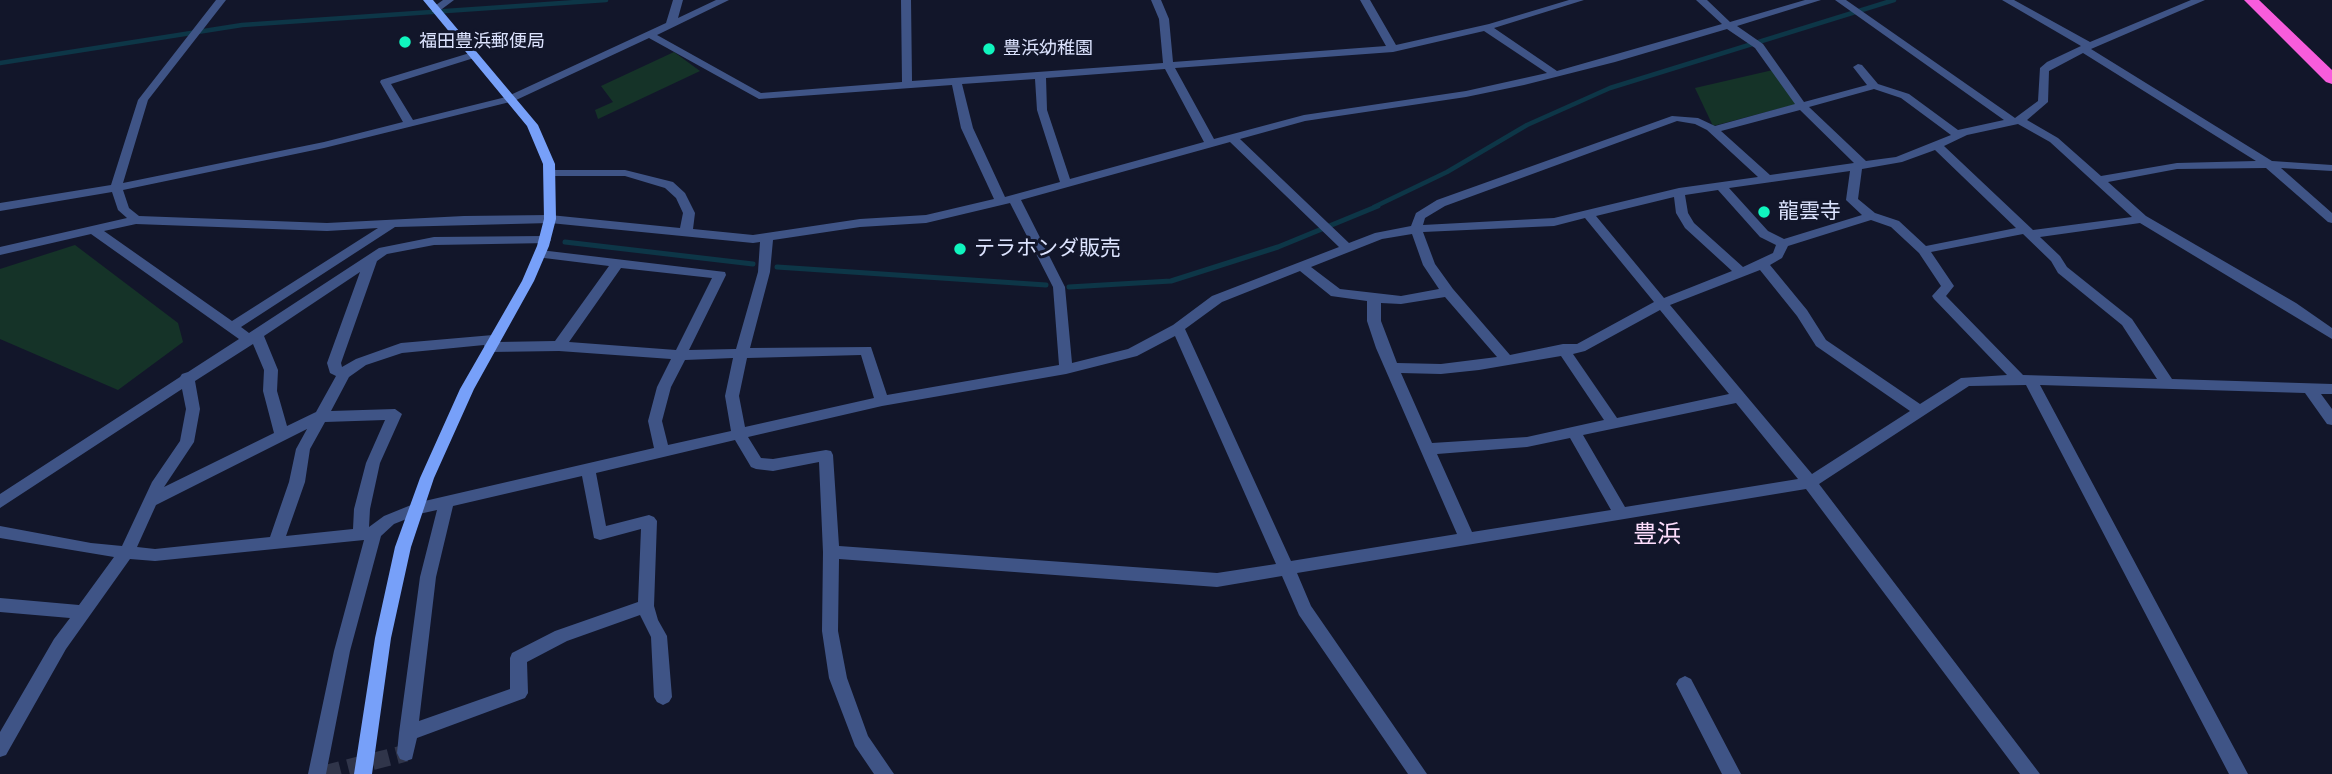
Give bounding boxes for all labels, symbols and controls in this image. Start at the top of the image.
place label: 福田豊浜郵便局 [419,31,545,53]
marker: 福田豊浜郵便局 [397,34,413,50]
place label: 豊浜幼稚園 [1003,38,1093,60]
marker: 豊浜幼稚園 [981,41,997,57]
place label: 龍雲寺 [1778,199,1841,225]
marker: 龍雲寺 [1756,204,1772,220]
place label: テラホンダ販売 [974,236,1121,262]
marker: テラホンダ販売 [952,241,968,257]
district label: 豊浜 [1633,521,1681,549]

